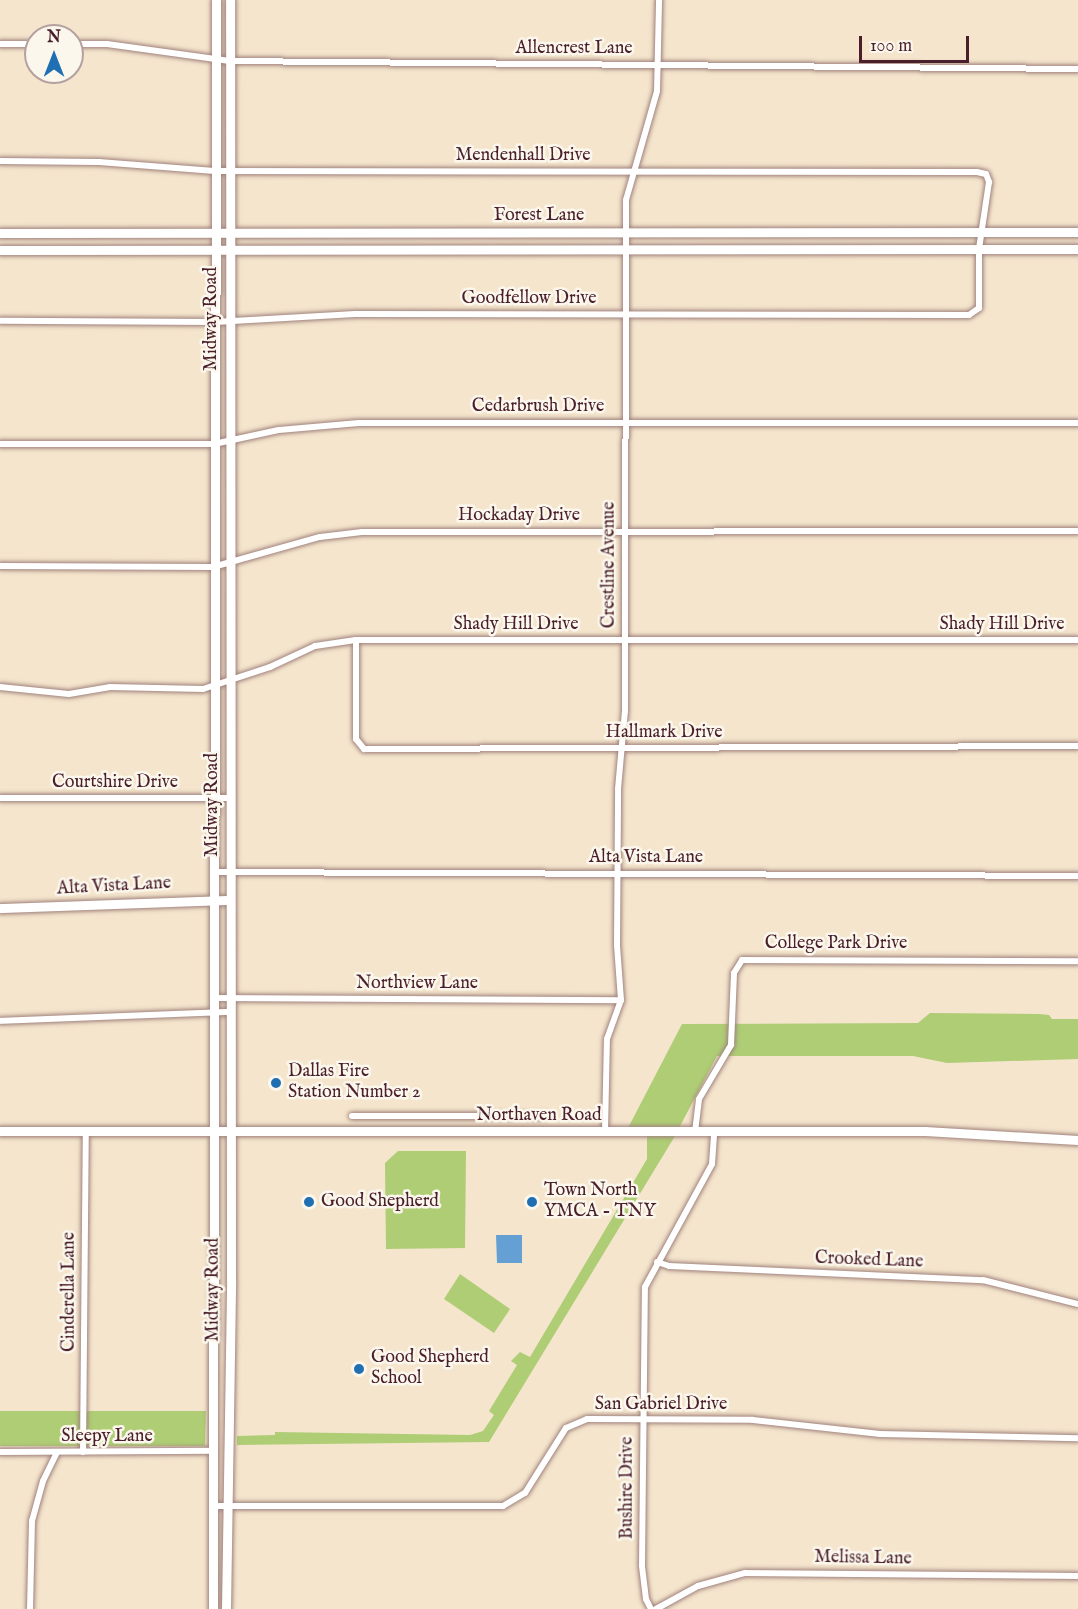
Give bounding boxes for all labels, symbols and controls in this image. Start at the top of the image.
north arrow [24,24,84,84]
scale bar [862,24,972,62]
text: N [47,28,61,48]
text: 100 m [870,35,912,58]
street label: Allencrest Lane [515,38,633,60]
street label: Mendenhall Drive [455,145,591,167]
street label: Forest Lane [494,205,584,227]
street label: Midway Road [201,267,223,371]
street label: Goodfellow Drive [462,288,596,310]
street label: Cedarbrush Drive [472,396,604,418]
street label: Crestline Avenue [599,502,621,628]
street label: Hockaday Drive [458,505,580,527]
street label: Shady Hill Drive [454,614,578,636]
street label: Shady Hill Drive [940,614,1064,636]
street label: Hallmark Drive [606,722,722,744]
street label: Midway Road [202,753,224,857]
street label: Courtshire Drive [52,772,178,794]
street label: Alta Vista Lane [589,847,703,869]
street label: Alta Vista Lane [56,873,172,901]
street label: College Park Drive [765,933,907,955]
street label: Northview Lane [356,973,478,995]
place label: Dallas Fire Station Number 2 [288,1062,420,1104]
marker: Dallas Fire Station Number 2 [269,1076,283,1090]
street label: Northaven Road [476,1105,602,1127]
place label: Town North YMCA - TNY [544,1181,656,1224]
place label: Good Shepherd [321,1191,439,1213]
marker: Good Shepherd [302,1195,316,1209]
marker: Town North YMCA - TNY [525,1195,539,1209]
street label: Cinderella Lane [59,1232,81,1352]
street label: Midway Road [203,1238,225,1342]
street label: Crooked Lane [814,1248,924,1274]
place label: Good Shepherd School [371,1348,489,1390]
marker: Good Shepherd School [352,1362,366,1376]
street label: San Gabriel Drive [595,1394,727,1416]
street label: Sleepy Lane [61,1426,153,1448]
street label: Bushire Drive [617,1437,639,1539]
street label: Melissa Lane [814,1547,912,1571]

